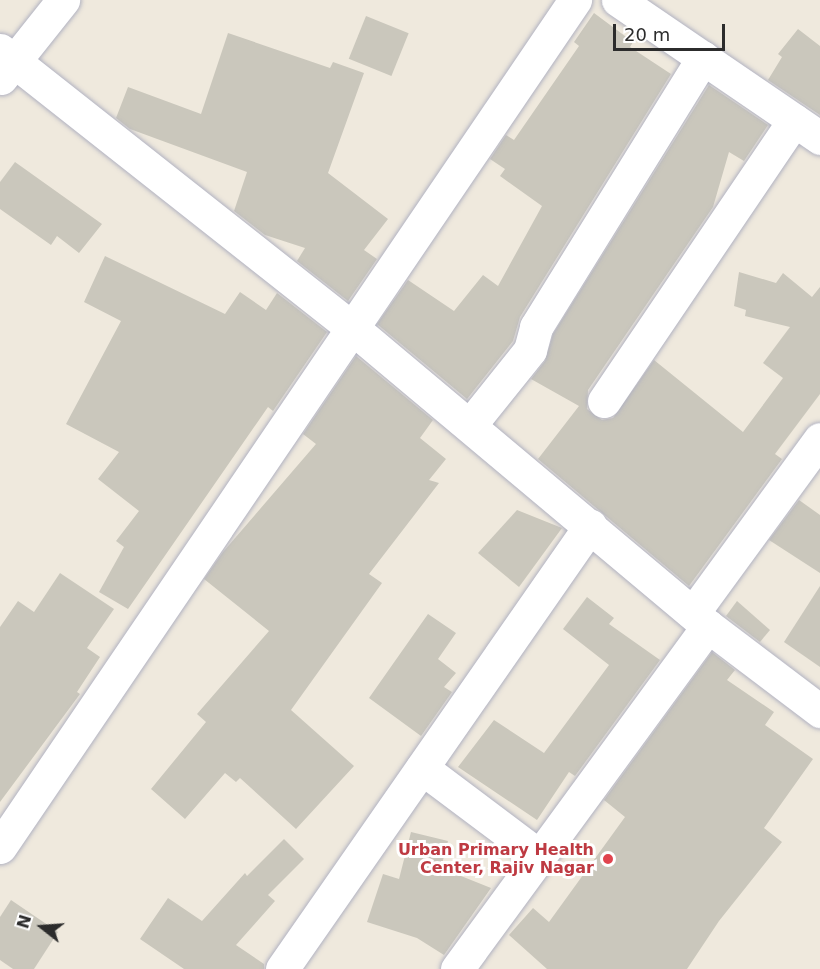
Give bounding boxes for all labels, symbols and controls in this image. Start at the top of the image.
scale bar [616,12,728,50]
text: 20 m [624,24,670,45]
place label: Urban Primary Health Center, Rajiv Nagar [398,840,594,878]
marker: Urban Primary Health Center, Rajiv Nagar [599,850,617,868]
north arrow [12,897,72,957]
text: N [13,912,35,931]

